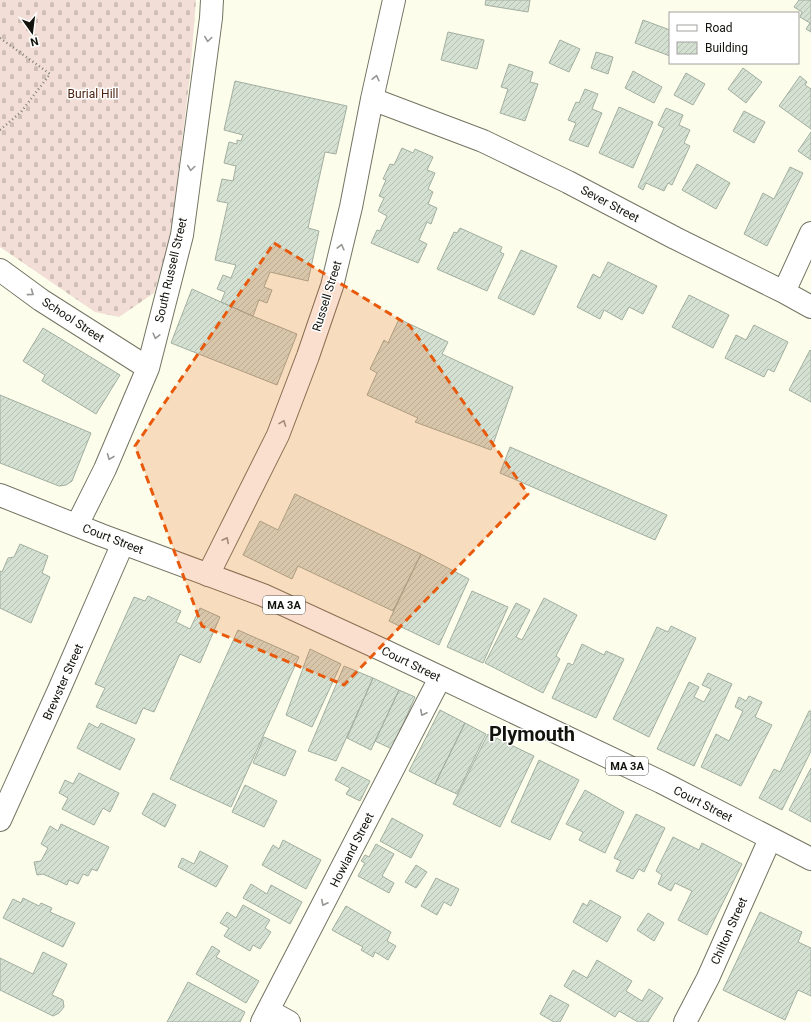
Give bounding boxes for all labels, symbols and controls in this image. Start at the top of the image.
north arrow [12,12,52,52]
legend [669,12,799,64]
text: Road [705,21,733,35]
text: N [29,34,40,49]
one-way arrow [204,36,213,42]
text: Building [705,41,748,55]
one-way arrow [372,75,380,81]
park label: Burial Hill [68,87,118,101]
one-way arrow [187,165,196,171]
street label: Sever Street [578,183,642,225]
street label: South Russell Street [152,216,190,324]
one-way arrow [336,243,345,250]
street label: Russell Street [310,259,344,333]
one-way arrow [27,288,34,295]
street label: School Street [39,295,107,345]
one-way arrow [152,332,161,339]
one-way arrow [278,420,286,427]
one-way arrow [107,453,115,461]
street label: Court Street [81,521,146,557]
one-way arrow [221,536,229,544]
road number: MA 3A [263,596,305,614]
street label: Brewster Street [40,642,86,722]
street label: Court Street [379,644,443,684]
one-way arrow [420,709,427,716]
district label: Plymouth [489,722,575,746]
road number: MA 3A [606,757,648,775]
street label: Court Street [671,783,735,825]
street label: Howland Street [327,810,377,890]
street label: Chilton Street [708,895,750,967]
one-way arrow [322,899,329,906]

